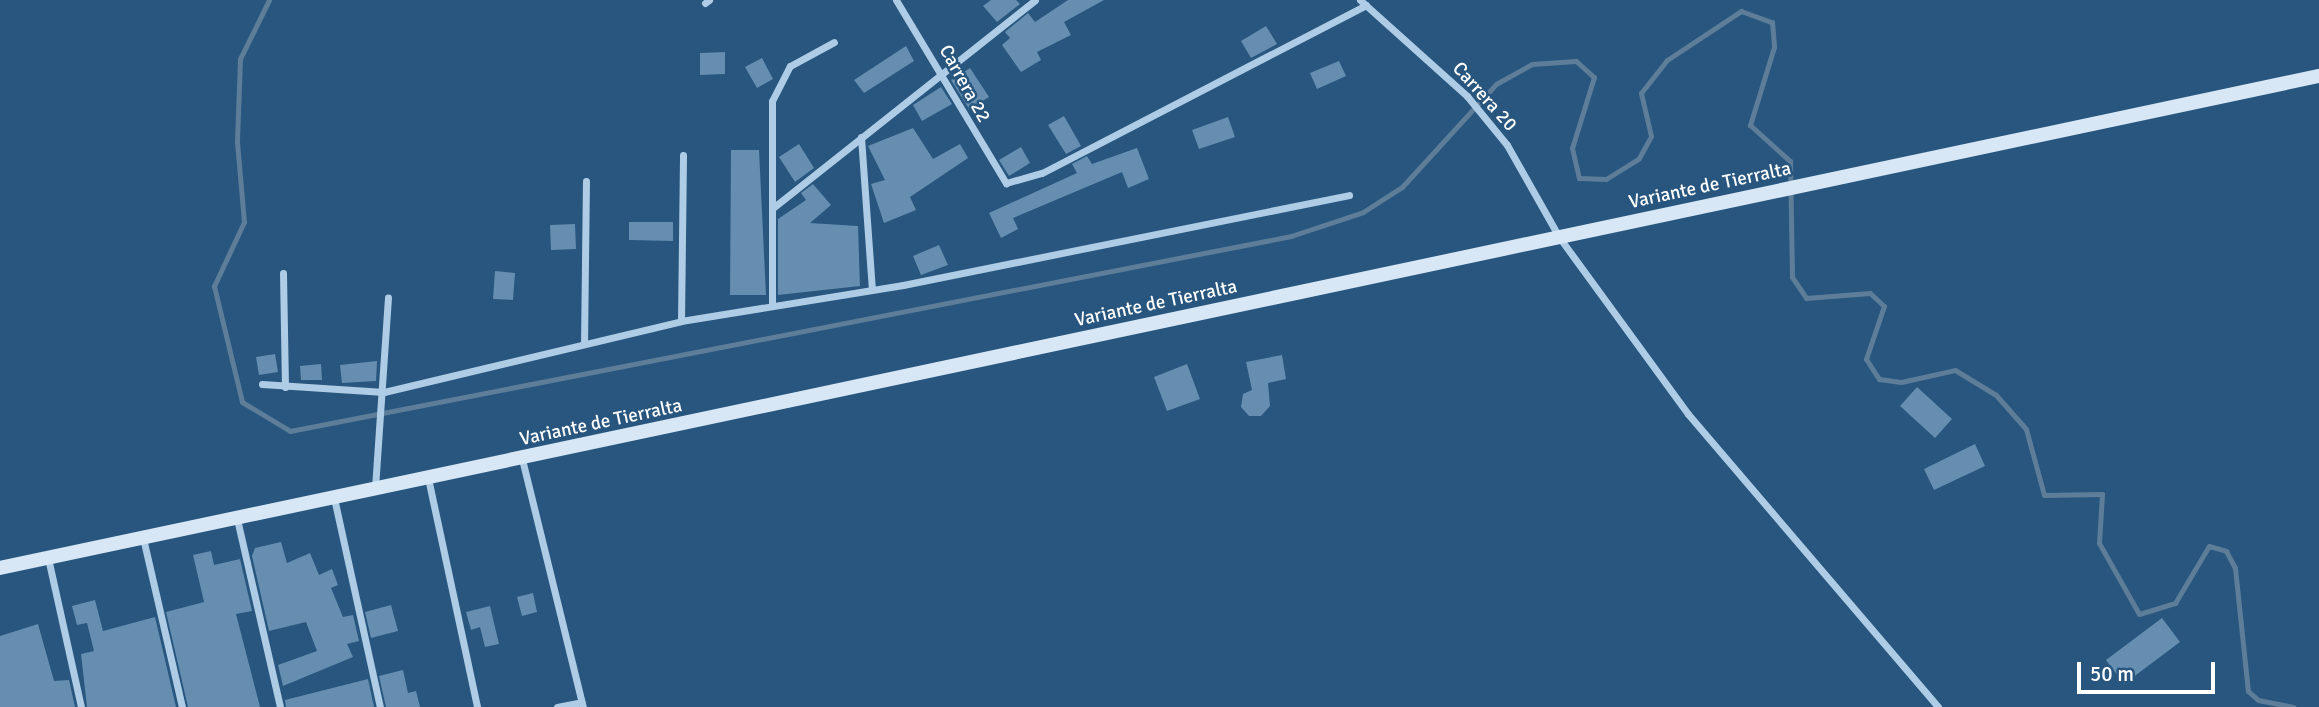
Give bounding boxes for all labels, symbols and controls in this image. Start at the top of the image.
street label: Carrera 22 [933,41,995,127]
street label: Carrera 20 [1447,58,1521,136]
street label: Variante de Tierralta [1627,158,1793,214]
street label: Variante de Tierralta [1073,276,1239,332]
street label: Variante de Tierralta [518,395,684,451]
scale bar [2081,648,2219,692]
text: 50 m [2090,661,2134,687]

